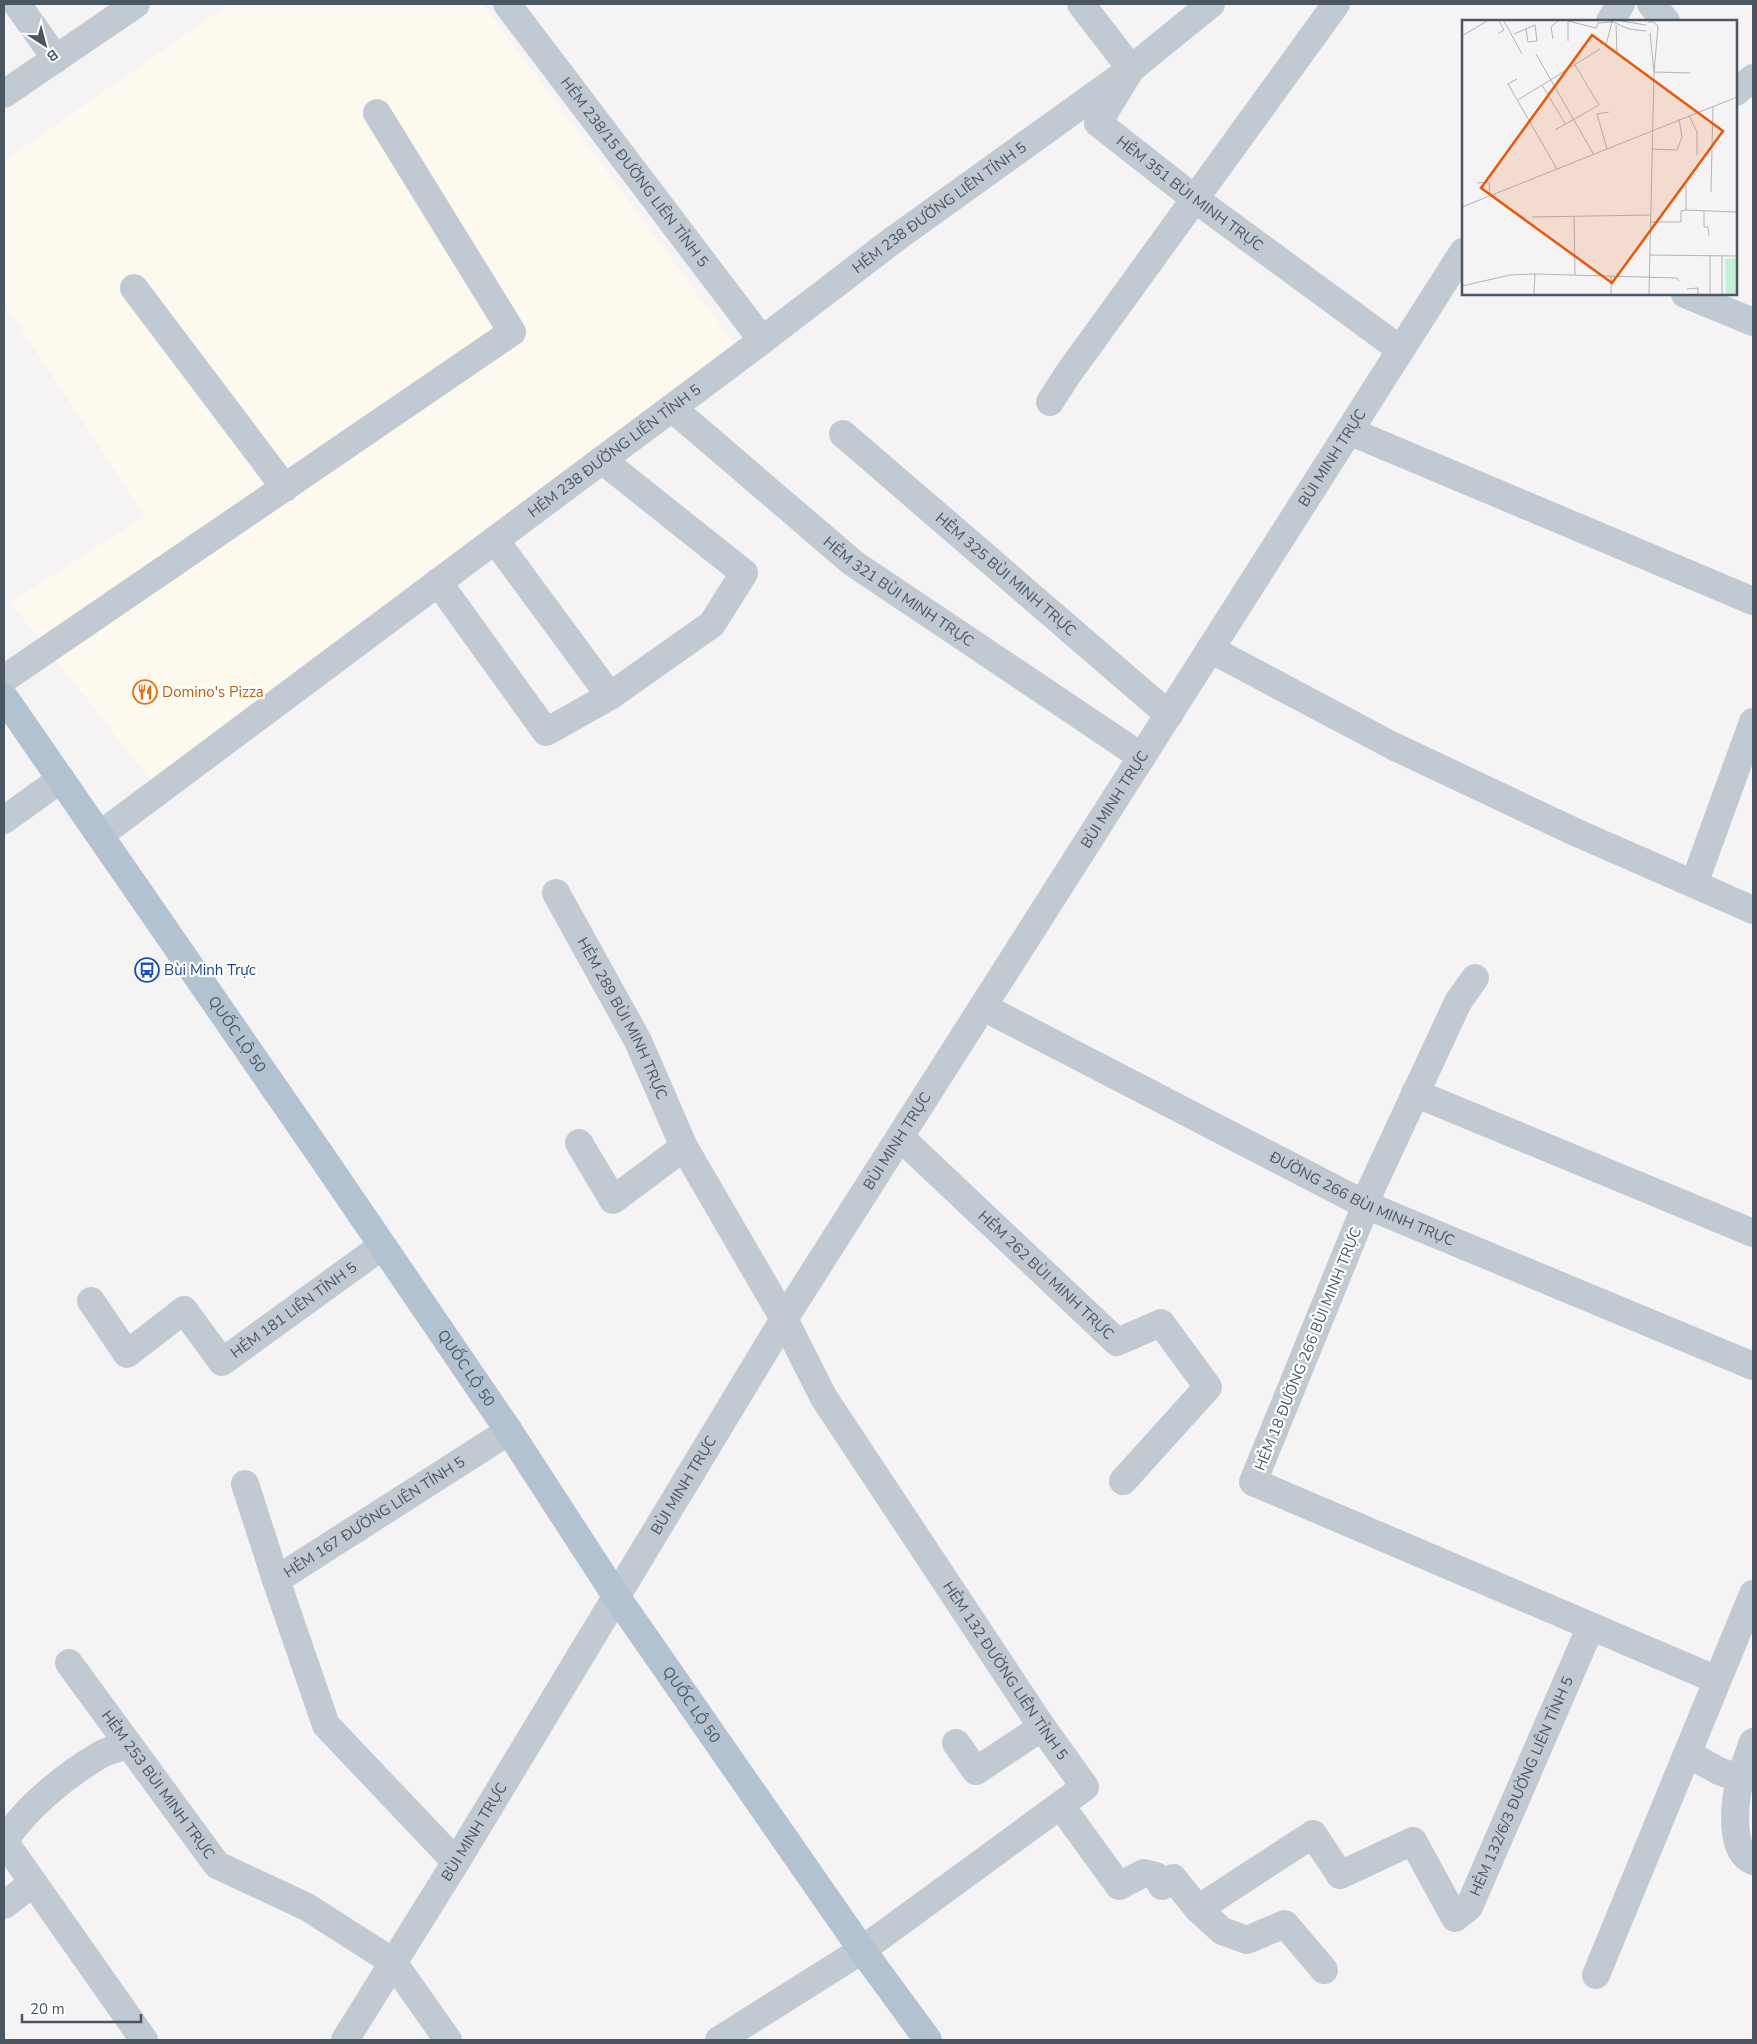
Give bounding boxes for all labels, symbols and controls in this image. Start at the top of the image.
north arrow [20,20,70,70]
inset map [1462,20,1737,295]
text: B [43,45,62,66]
street label: HẺM 238/15 ĐƯỜNG LIÊN TỈNH 5 [556,73,713,271]
street label: HẺM 351 BÙI MINH TRỰC [1112,131,1267,256]
street label: HẺM 238 ĐƯỜNG LIÊN TỈNH 5 [848,137,1031,278]
street label: HẺM 238 ĐƯỜNG LIÊN TỈNH 5 [524,380,705,522]
street label: BÙI MINH TRỰC [1294,405,1371,510]
street label: HẺM 325 BÙI MINH TRỰC [931,508,1080,641]
street label: HẺM 321 BÙI MINH TRỰC [819,532,978,651]
restaurant icon: Domino's Pizza [132,679,158,705]
place label: Domino's Pizza [162,682,264,702]
street label: BÙI MINH TRỰC [1076,747,1153,852]
street label: HẺM 289 BÙI MINH TRỰC [573,934,672,1102]
bus stop icon: Bùi Minh Trực [134,957,160,983]
place label: Bùi Minh Trực [164,960,256,980]
street label: QUỐC LỘ 50 [204,992,271,1076]
street label: BÙI MINH TRỰC [859,1089,936,1194]
street label: ĐƯỜNG 266 BÙI MINH TRỰC [1265,1146,1458,1251]
street label: HẺM 262 BÙI MINH TRỰC [974,1206,1118,1344]
street label: HẺM 18 ĐƯỜNG 266 BÙI MINH TRỰC [1249,1224,1366,1474]
street label: HẺM 181 LIÊN TỈNH 5 [226,1257,361,1363]
street label: QUỐC LỘ 50 [433,1326,500,1411]
street label: BÙI MINH TRỰC [646,1432,721,1538]
street label: HẺM 167 ĐƯỜNG LIÊN TỈNH 5 [280,1452,469,1582]
street label: HẺM 132 ĐƯỜNG LIÊN TỈNH 5 [938,1577,1073,1764]
street label: QUỐC LỘ 50 [658,1662,725,1747]
street label: HẺM 132/6/3 ĐƯỜNG LIÊN TỈNH 5 [1465,1673,1578,1899]
street label: HẺM 253 BÙI MINH TRỰC [97,1706,219,1863]
street label: BÙI MINH TRỰC [437,1779,512,1885]
scale bar [22,1992,141,2024]
text: 20 m [30,1999,65,2019]

